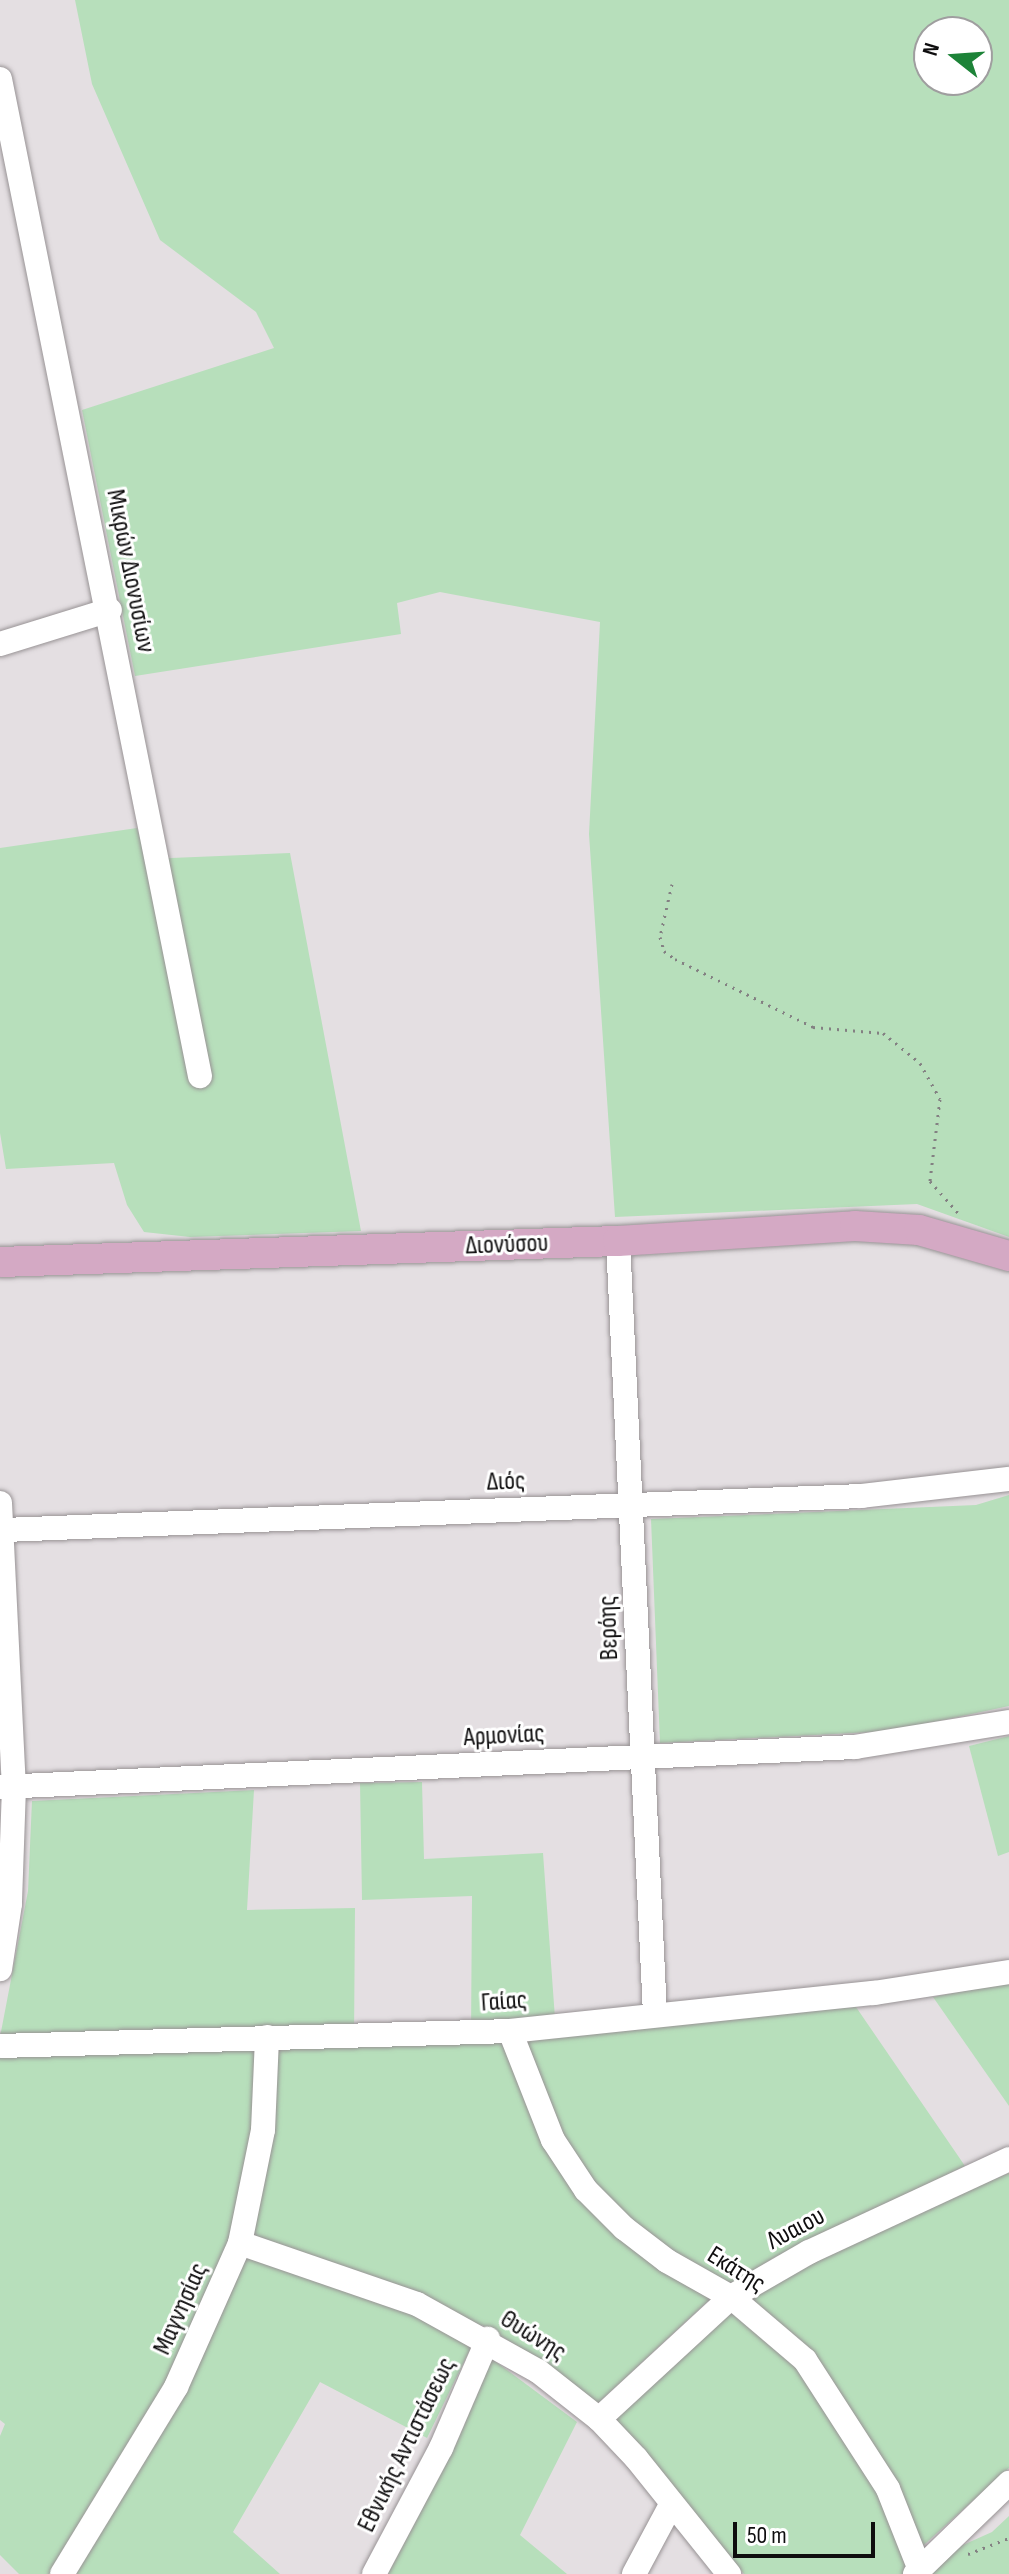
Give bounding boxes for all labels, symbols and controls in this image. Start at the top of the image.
north arrow [913,16,993,96]
text: N [917,40,946,59]
street label: Μικρών Διονυσίων [99,487,161,655]
street label: Διονύσου [465,1228,549,1262]
street label: Διός [486,1466,526,1498]
street label: Βερόης [592,1595,626,1661]
street label: Αρμονίας [463,1718,545,1754]
street label: Γαίας [480,1985,528,2019]
street label: Λυαιου [762,2201,830,2257]
street label: Εκάτης [701,2240,771,2300]
street label: Μαγνησίας [147,2258,215,2360]
street label: Θυώνης [494,2304,572,2368]
street label: Εθνικής Αντιστάσεως [351,2353,463,2537]
scale bar [737,2506,879,2556]
text: 50 m [747,2521,787,2550]

